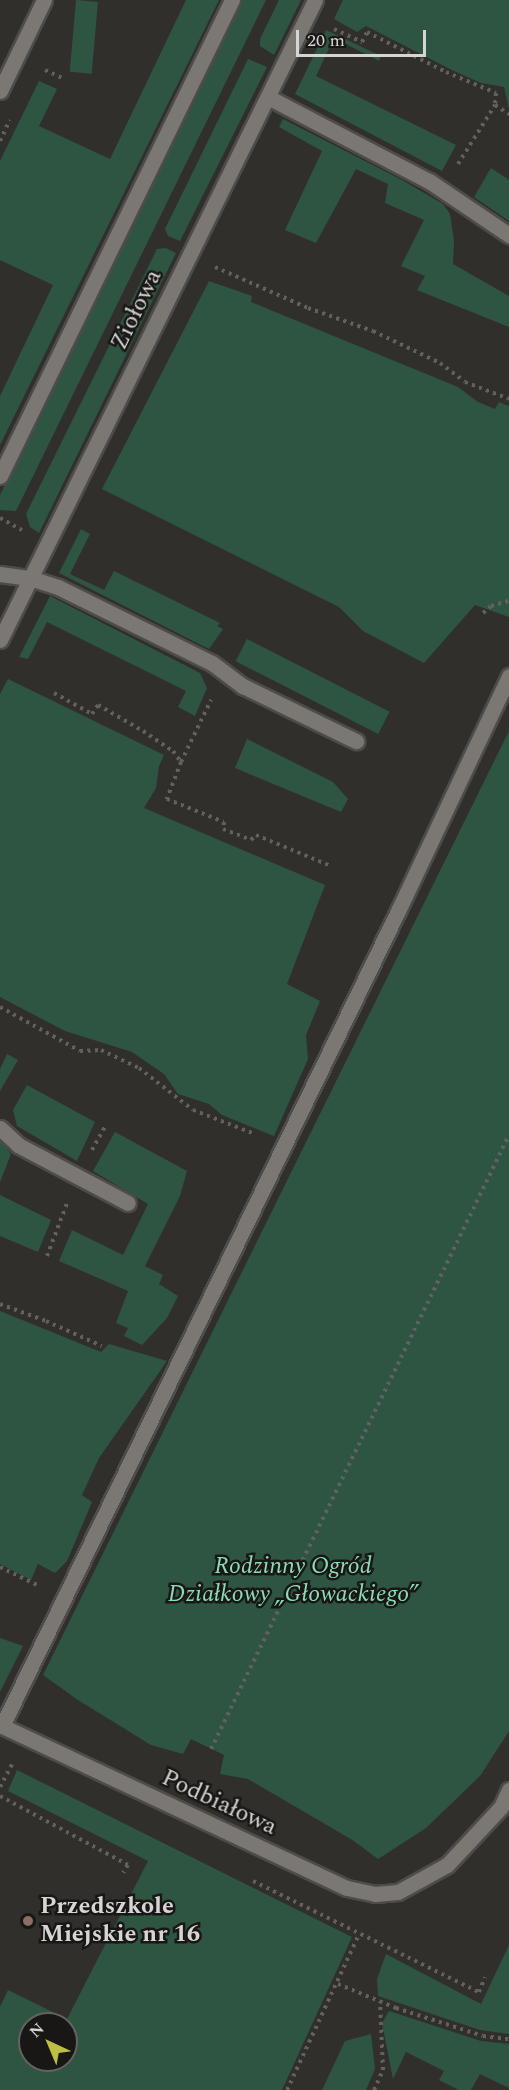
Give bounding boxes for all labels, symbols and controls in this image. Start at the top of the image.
scale bar [299,18,430,56]
text: 20 m [307,27,345,54]
street label: Ziołowa [105,265,169,355]
park label: Rodzinny Ogród Działkowy „Głowackiego” [168,1553,418,1609]
street label: Podbiałowa [157,1764,281,1842]
place label: Przedszkole Miejskie nr 16 [40,1893,200,1949]
marker: Przedszkole Miejskie nr 16 [21,1914,35,1928]
north arrow [18,2012,78,2072]
text: N [24,2017,50,2044]

